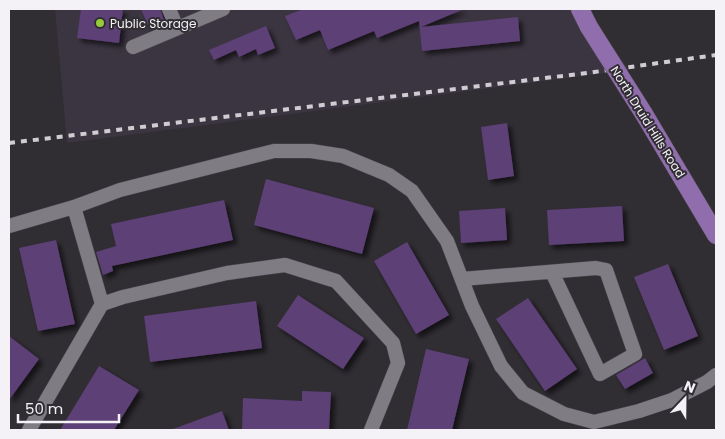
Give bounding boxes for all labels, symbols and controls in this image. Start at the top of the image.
place label: Public Storage [110,15,196,32]
marker: Public Storage [94,17,106,29]
street label: North Druid Hills Road [607,63,689,181]
north arrow [660,374,710,424]
text: N [681,376,698,398]
scale bar [18,392,119,424]
text: 50 m [25,398,63,419]

